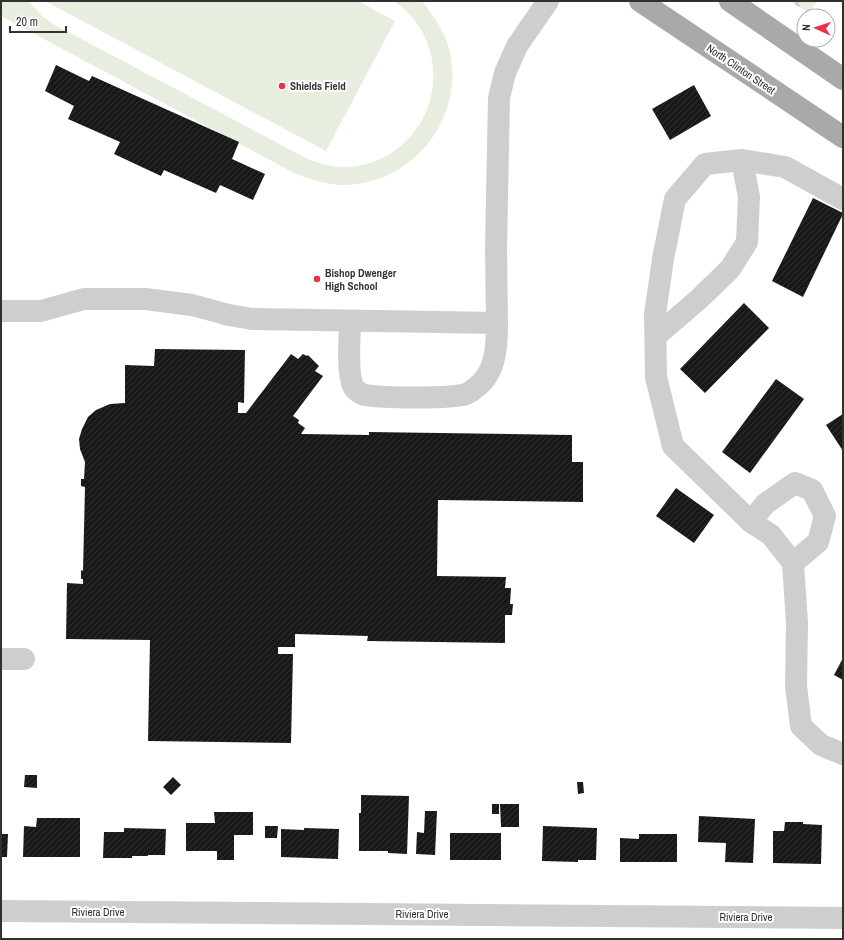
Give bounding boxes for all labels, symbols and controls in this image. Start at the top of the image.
scale bar [10,8,66,34]
north arrow [796,8,836,48]
text: 20 m [16,14,38,30]
text: N [799,24,813,31]
street label: North Clinton Street [704,41,778,97]
place label: Shields Field [290,79,346,93]
marker: Shields Field [277,81,287,91]
place label: Bishop Dwenger High School [325,266,397,293]
marker: Bishop Dwenger High School [312,274,322,284]
street label: Riviera Drive [71,905,125,919]
street label: Riviera Drive [395,907,449,921]
street label: Riviera Drive [719,910,773,924]

